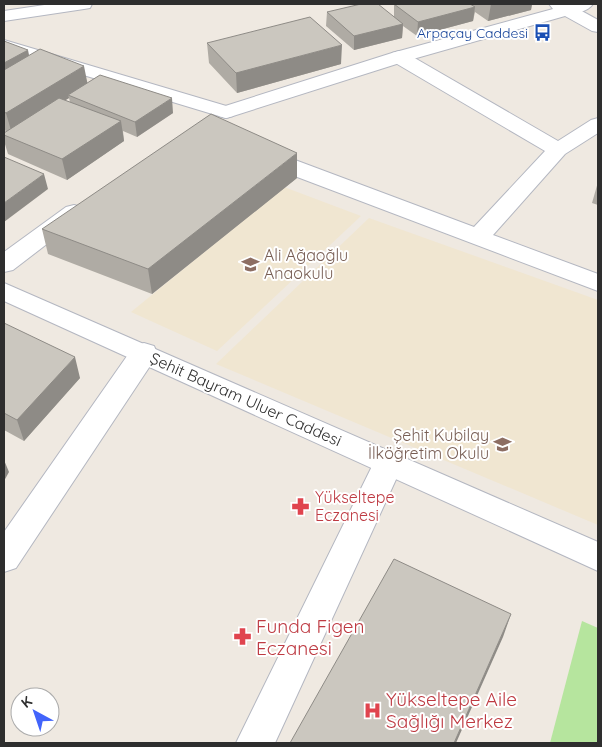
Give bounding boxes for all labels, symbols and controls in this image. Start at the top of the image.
bus stop icon: Arpaçay Caddesi [532,23,552,43]
place label: Arpaçay Caddesi [417,24,528,42]
place label: Ali Ağaoğlu Anaokulu [264,245,348,283]
school or university icon: Ali Ağaoğlu Anaokulu [240,254,260,274]
street label: Şehit Bayram Uluer Caddesi [147,348,345,450]
place label: Şehit Kubilay İlköğretim Okulu [368,425,489,463]
school or university icon: Şehit Kubilay İlköğretim Okulu [493,434,513,454]
place label: Yükseltepe Eczanesi [315,487,395,525]
pharmacy icon: Yükseltepe Eczanesi [291,496,311,516]
place label: Funda Figen Eczanesi [256,614,365,660]
pharmacy icon: Funda Figen Eczanesi [232,627,252,647]
north arrow [10,687,60,737]
place label: Yükseltepe Aile Sağlığı Merkez [386,687,517,733]
text: K [17,692,36,712]
hospital icon: Yükseltepe Aile Sağlığı Merkez [362,700,382,720]

